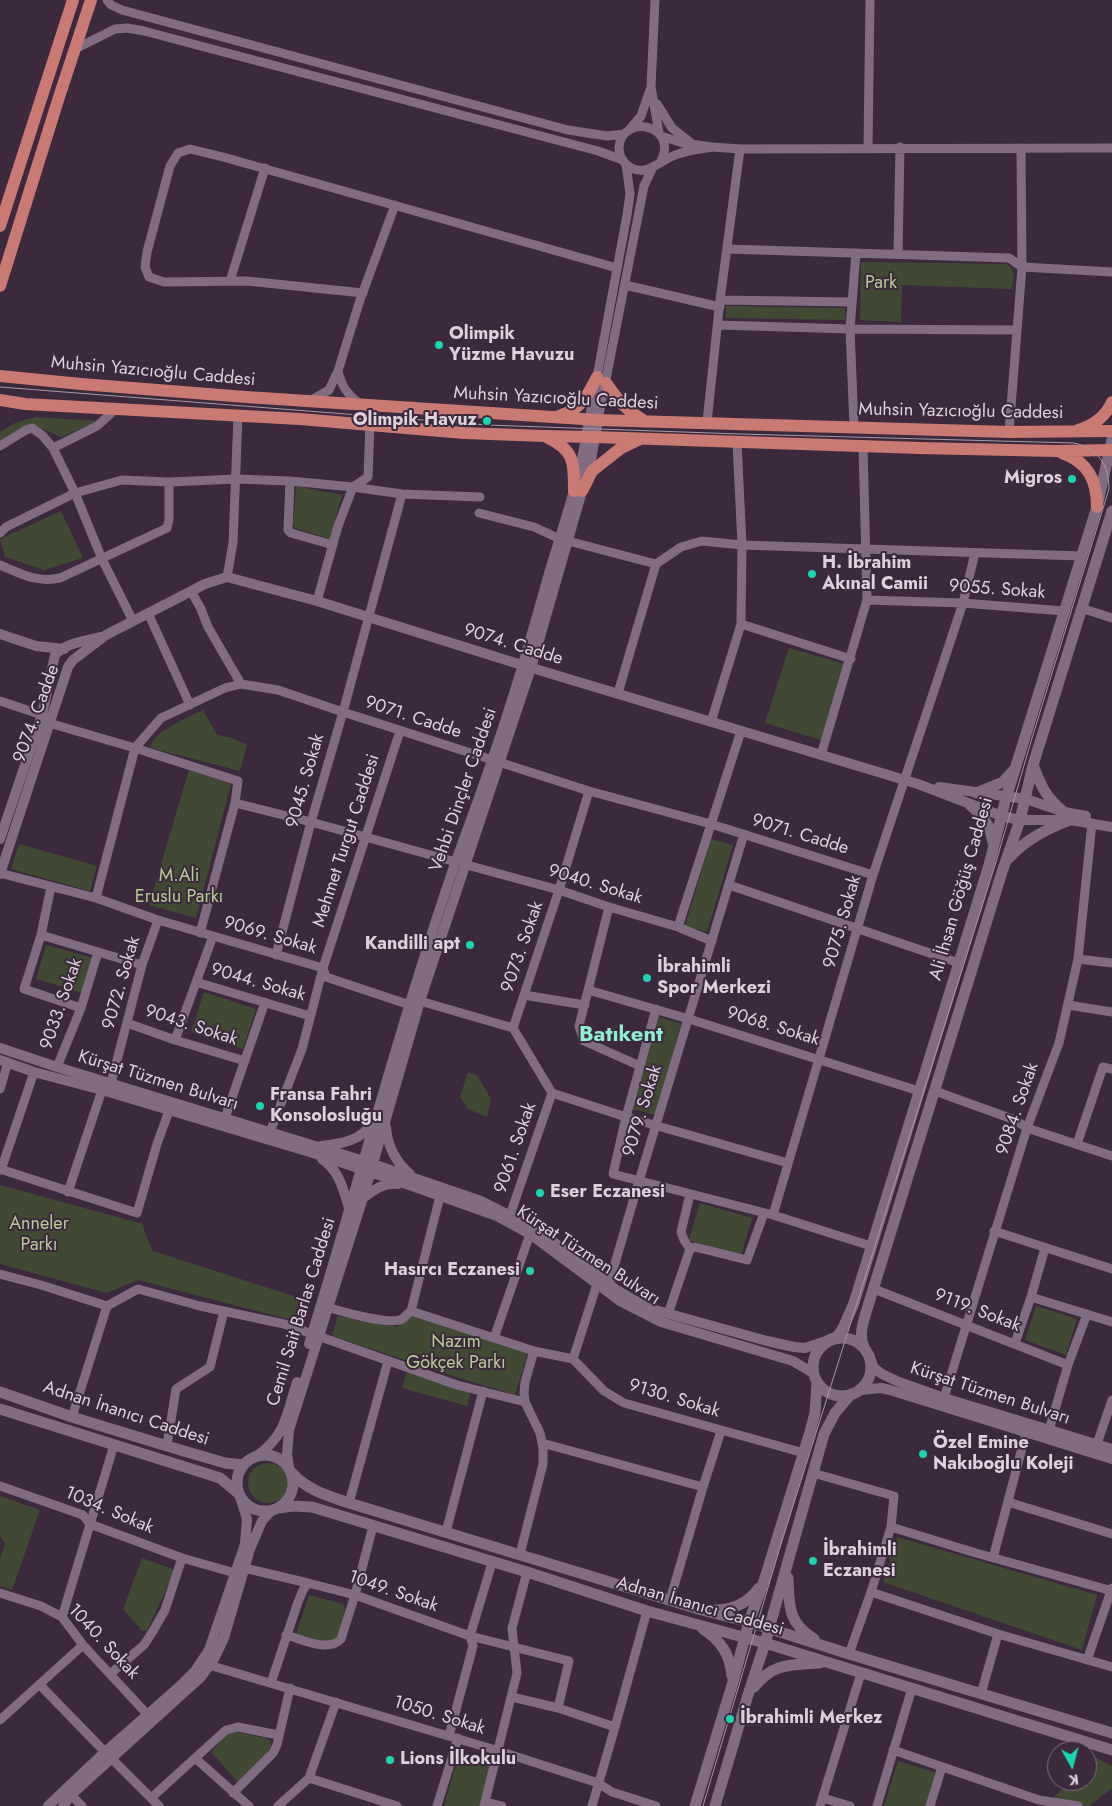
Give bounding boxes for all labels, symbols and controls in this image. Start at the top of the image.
park label: Park [865,273,897,295]
place label: Olimpik Yüzme Havuzu [449,324,574,366]
marker: Olimpik Yüzme Havuzu [433,339,445,351]
street label: Muhsin Yazıcıoğlu Caddesi [50,352,256,392]
street label: Muhsin Yazıcıoğlu Caddesi [453,383,659,415]
street label: Muhsin Yazıcıoğlu Caddesi [858,399,1064,425]
place label: Olimpik Havuz [353,410,477,432]
marker: Olimpik Havuz [481,415,493,427]
place label: Migros [1004,468,1062,490]
marker: Migros [1066,473,1078,485]
place label: H. İbrahim Akınal Camii [822,553,928,596]
marker: H. İbrahim Akınal Camii [806,568,818,580]
street label: 9055. Sokak [948,576,1046,604]
street label: 9074. Cadde [461,620,565,670]
street label: 9074. Cadde [9,662,65,766]
street label: 9071. Cadde [362,692,464,744]
street label: Vehbi Dinçler Caddesi [426,705,502,875]
street label: 9045. Sokak [282,731,330,831]
street label: Mehmet Turgut Caddesi [309,752,385,930]
street label: Ali İhsan Göğüş Caddesi [925,795,999,983]
street label: 9071. Cadde [749,810,851,860]
street label: 9040. Sokak [545,860,645,910]
park label: M.Ali Eruslu Parkı [135,866,223,909]
street label: 9075. Sokak [819,873,867,971]
street label: 9073. Sokak [497,898,549,996]
street label: 9069. Sokak [221,912,319,960]
street label: 9072. Sokak [98,934,146,1032]
place label: Kandilli apt [365,934,460,956]
marker: Kandilli apt [464,939,476,951]
street label: 9033. Sokak [36,955,88,1053]
place label: İbrahimli Spor Merkezi [657,957,771,1000]
street label: 9044. Sokak [208,959,308,1007]
marker: İbrahimli Spor Merkezi [641,972,653,984]
street label: 9043. Sokak [142,1001,240,1051]
street label: 9068. Sokak [724,1003,822,1051]
district label: Batıkent [579,1023,663,1049]
street label: Kürşat Tüzmen Bulvarı [75,1046,241,1116]
street label: 9084. Sokak [992,1060,1044,1158]
street label: 9079. Sokak [619,1063,667,1159]
place label: Fransa Fahri Konsolosluğu [270,1085,382,1128]
marker: Fransa Fahri Konsolosluğu [254,1100,266,1112]
street label: 9061. Sokak [490,1100,542,1196]
place label: Eser Eczanesi [550,1182,665,1204]
marker: Eser Eczanesi [534,1187,546,1199]
street label: Kürşat Tüzmen Bulvarı [512,1202,664,1310]
park label: Anneler Parkı [9,1214,69,1256]
street label: Cemil Sait Barlas Caddesi [263,1215,341,1409]
place label: Hasırcı Eczanesi [384,1260,520,1282]
marker: Hasırcı Eczanesi [524,1265,536,1277]
street label: 9119. Sokak [931,1285,1023,1337]
park label: Nazım Gökçek Parkı [406,1332,506,1375]
street label: Kürşat Tüzmen Bulvarı [907,1358,1073,1430]
street label: 9130. Sokak [626,1375,722,1423]
street label: Adnan İnanıcı Caddesi [40,1377,212,1451]
place label: Özel Emine Nakıboğlu Koleji [933,1433,1073,1476]
marker: Özel Emine Nakıboğlu Koleji [917,1448,929,1460]
street label: 1034. Sokak [61,1483,157,1539]
place label: İbrahimli Eczanesi [823,1540,897,1582]
marker: İbrahimli Eczanesi [807,1555,819,1567]
street label: 1049. Sokak [345,1567,441,1617]
street label: Adnan İnanıcı Caddesi [614,1573,786,1641]
street label: 1040. Sokak [63,1600,143,1684]
street label: 1050. Sokak [390,1692,488,1740]
place label: İbrahimli Merkez [740,1708,882,1730]
marker: İbrahimli Merkez [724,1713,736,1725]
north arrow [1047,1741,1097,1791]
place label: Lions İlkokulu [400,1749,516,1771]
marker: Lions İlkokulu [384,1754,396,1766]
text: K [1068,1769,1080,1790]

